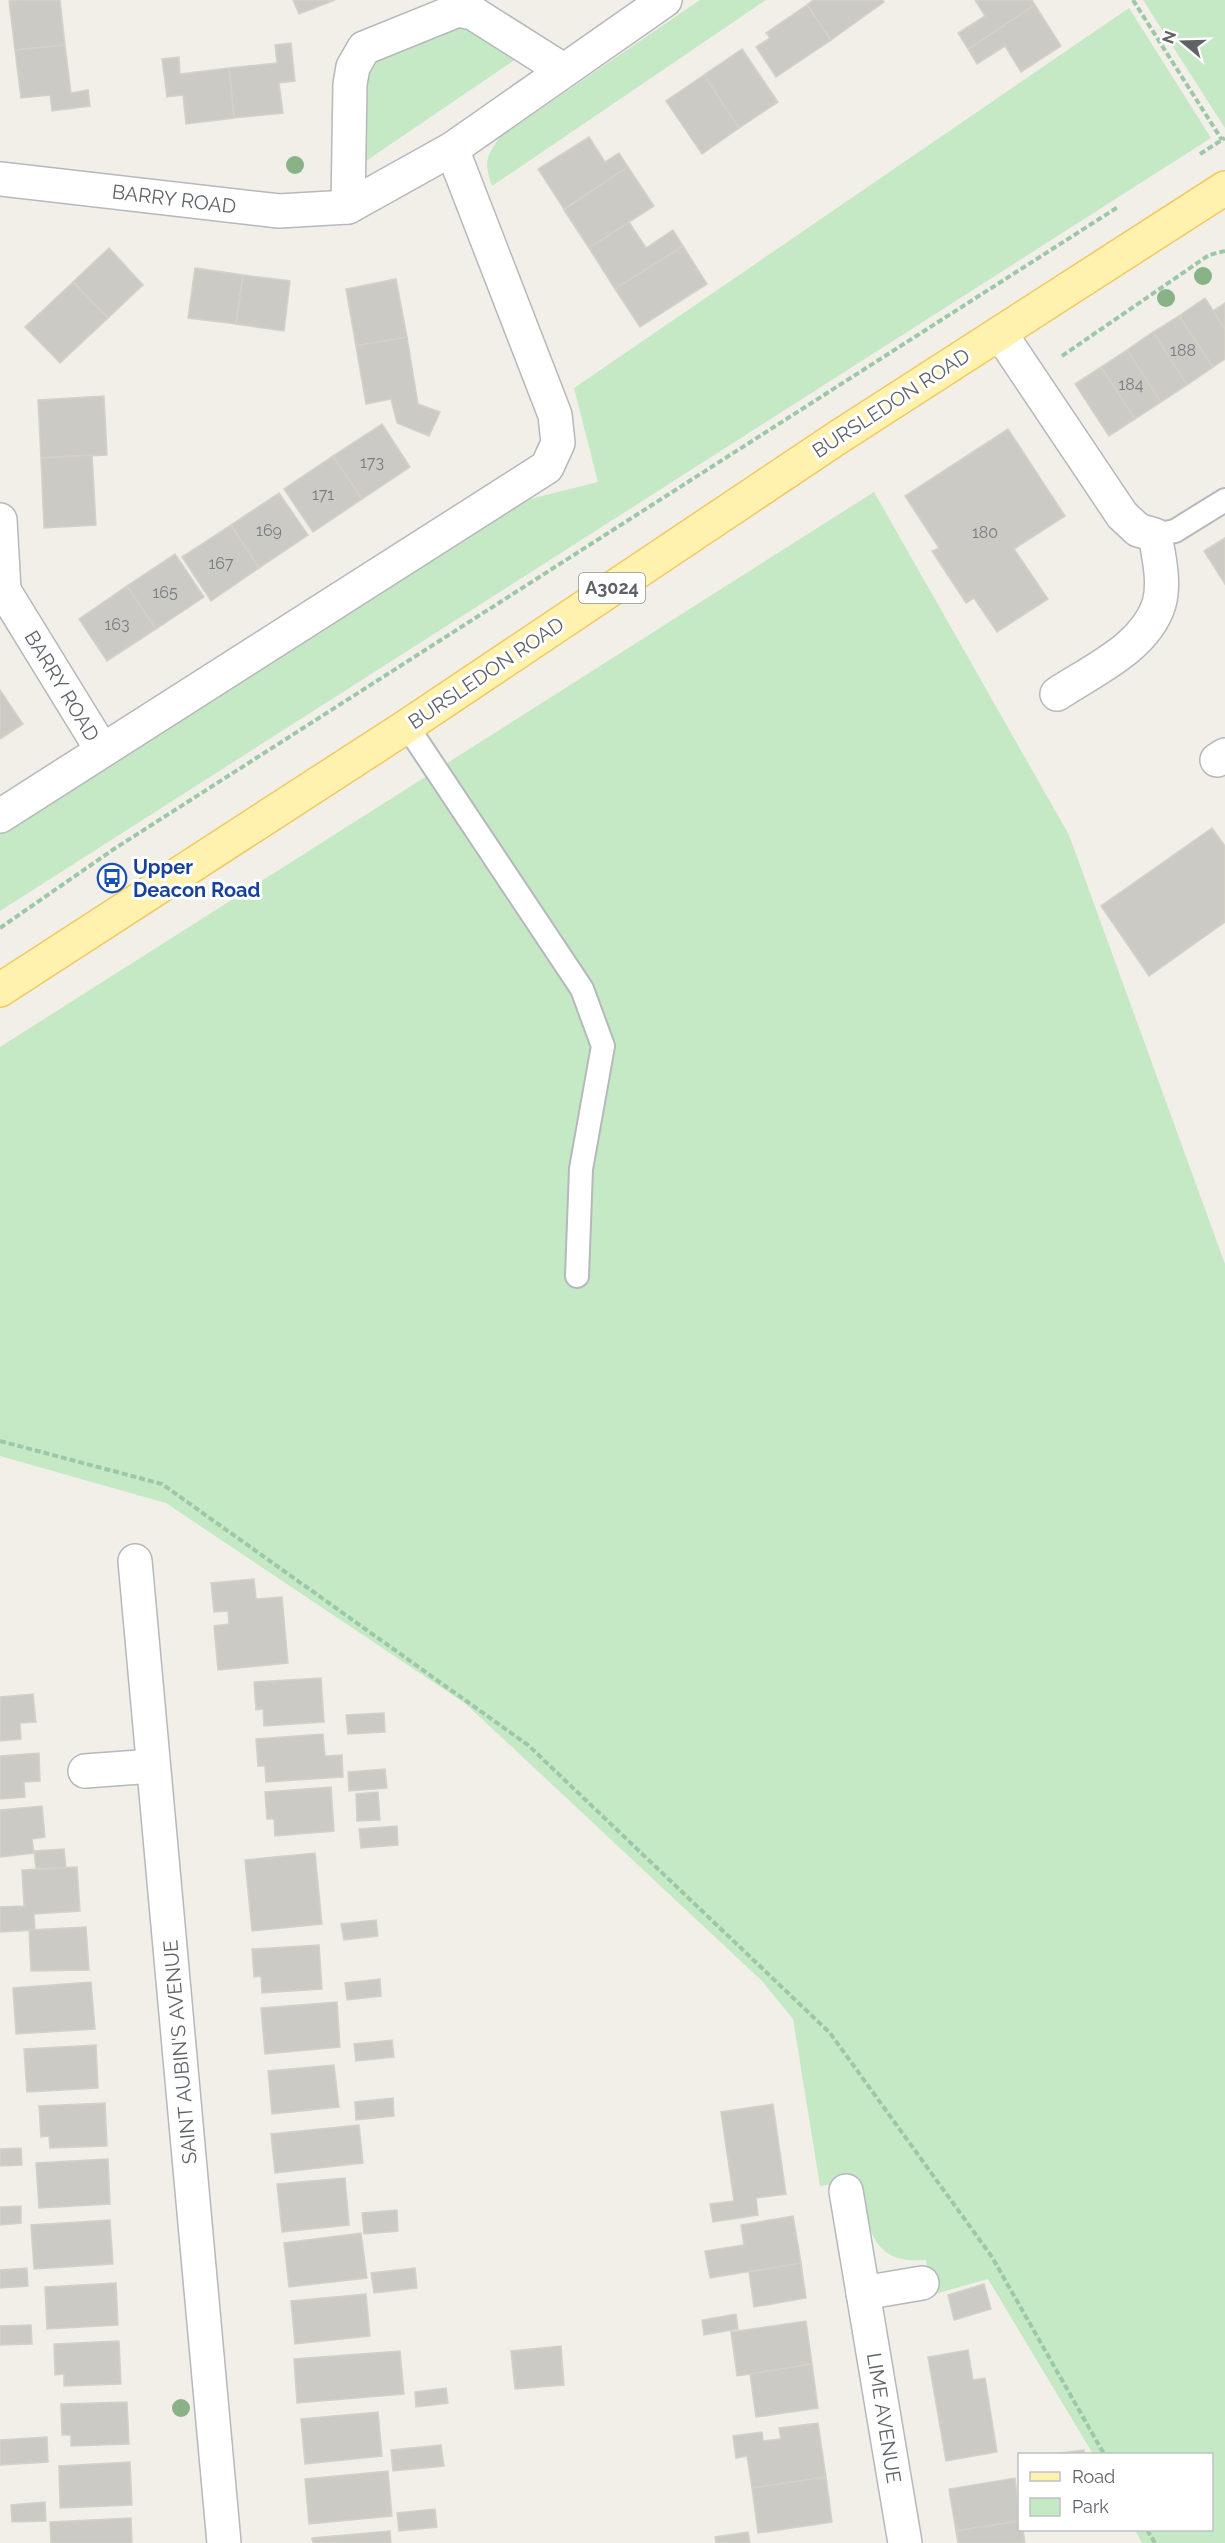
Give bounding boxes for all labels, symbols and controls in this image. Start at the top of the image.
north arrow [1153,12,1213,72]
text: N [1158,28,1180,46]
street label: BARRY ROAD [111,179,237,219]
house number: 188 [1170,341,1196,360]
street label: BURSLEDON ROAD [808,343,974,463]
house number: 184 [1118,375,1144,394]
house number: 173 [360,453,384,472]
house number: 171 [312,485,334,504]
house number: 169 [256,521,282,540]
house number: 180 [972,523,998,542]
house number: 167 [208,554,234,573]
road number: A3024 [579,573,645,603]
house number: 165 [152,583,178,602]
street label: BURSLEDON ROAD [404,612,568,734]
house number: 163 [104,615,130,634]
street label: BARRY ROAD [20,626,104,746]
place label: Upper Deacon Road [133,855,261,902]
bus stop icon: Upper Deacon Road [96,862,128,894]
street label: SAINT AUBIN'S AVENUE [158,1939,202,2165]
street label: LIME AVENUE [862,2351,906,2485]
legend [1018,2453,1213,2531]
text: Road [1072,2466,1115,2487]
text: Park [1072,2496,1109,2517]

